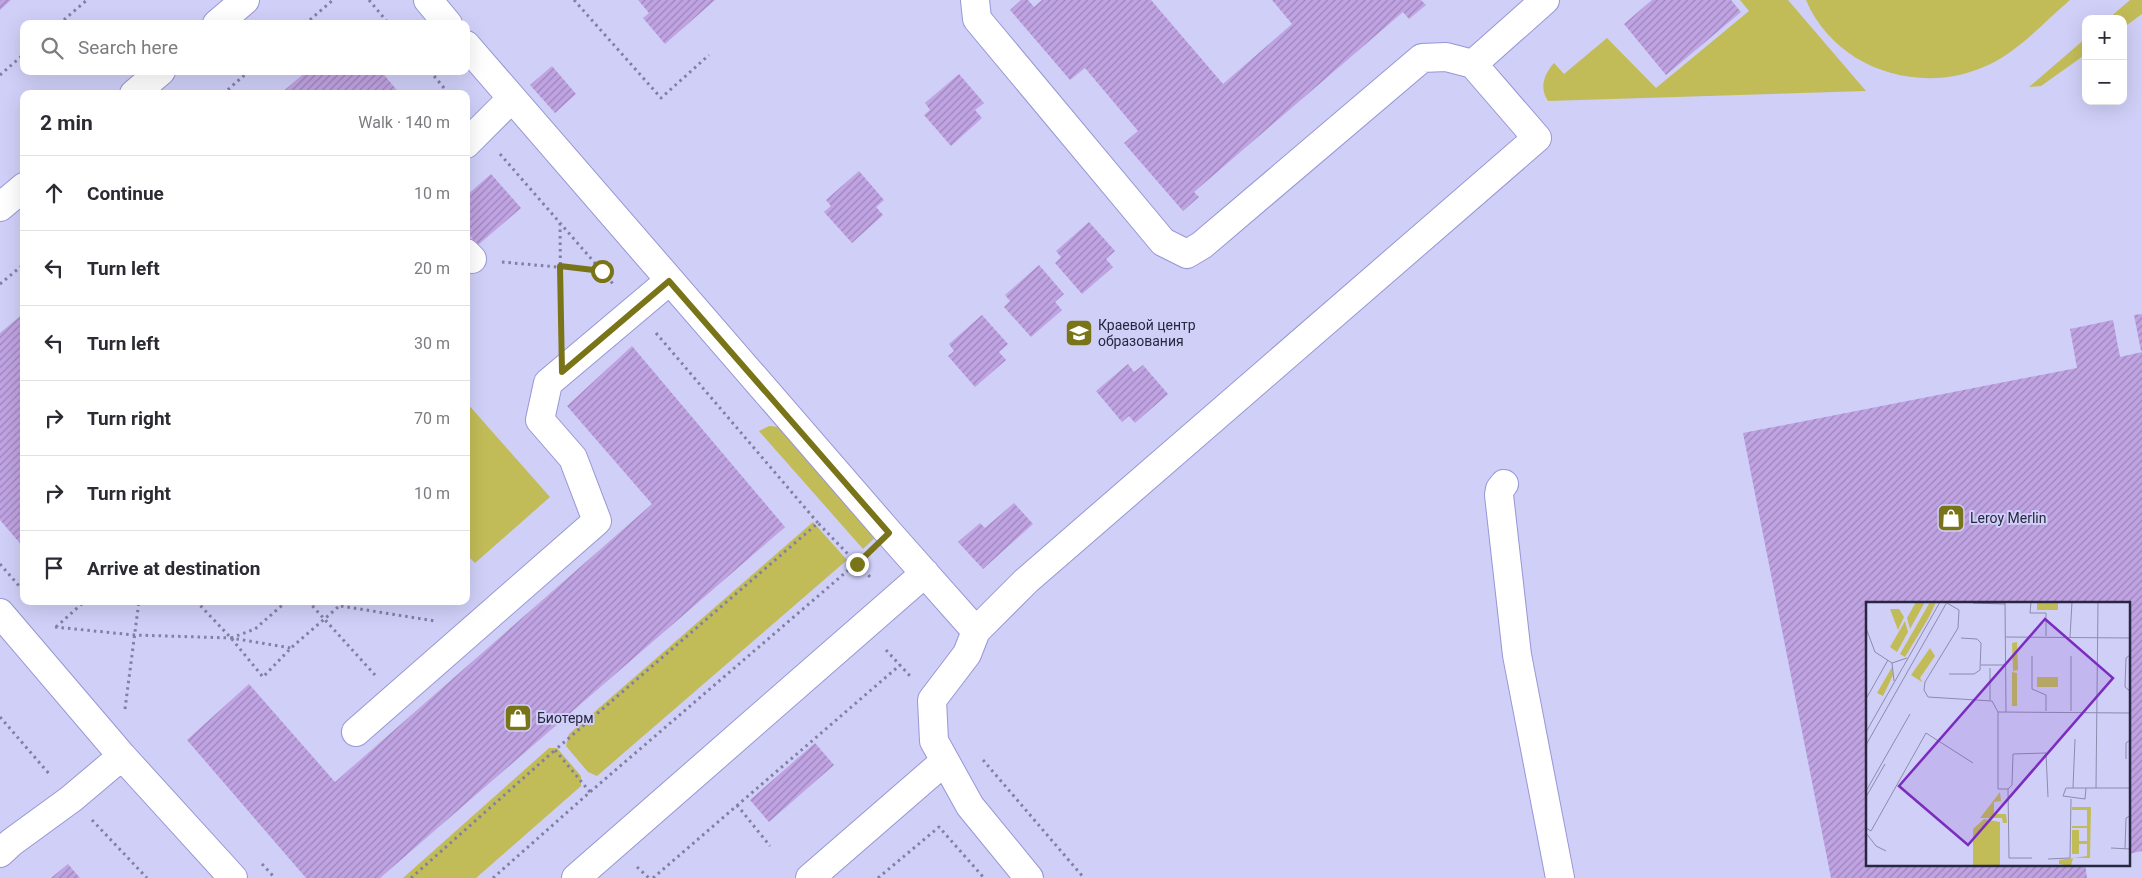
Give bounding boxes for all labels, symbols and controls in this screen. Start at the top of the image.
map controls [2082,15,2127,105]
button: + [2082,15,2127,60]
search box [20,20,470,75]
icon: search [38,34,66,62]
text: Search here [78,36,178,59]
button: − [2082,60,2127,105]
text: 2 min [40,111,93,135]
text: Walk · 140 m [358,113,450,132]
icon: ahead [40,179,68,207]
text: Continue [87,182,164,205]
text: 10 m [414,184,450,203]
icon: left [40,254,68,282]
text: Turn left [87,257,160,280]
text: 20 m [414,259,450,278]
route start [591,260,614,283]
place label: Краевой центр образования [1098,317,1196,349]
school or university icon: Краевой центр образования [1064,318,1094,348]
icon: left [40,329,68,357]
text: Turn left [87,332,160,355]
text: 30 m [414,334,450,353]
icon: right [40,404,68,432]
text: Turn right [87,407,171,430]
text: 70 m [414,409,450,428]
icon: right [40,479,68,507]
text: Turn right [87,482,171,505]
text: 10 m [414,484,450,503]
shop icon: Leroy Merlin [1936,503,1966,533]
place label: Leroy Merlin [1970,510,2046,526]
route end [846,553,869,576]
icon: arrive [40,554,68,582]
text: Arrive at destination [87,557,260,580]
inset map [1866,602,2130,866]
shop icon: Биотерм [503,703,533,733]
place label: Биотерм [537,710,594,726]

